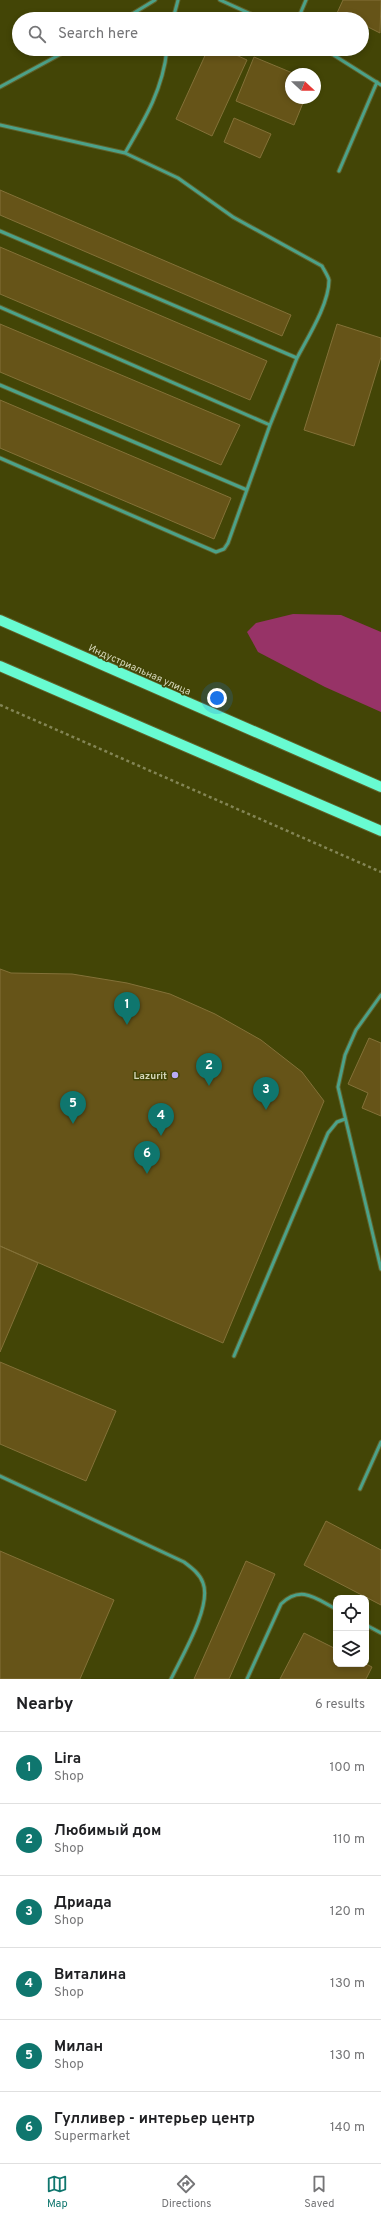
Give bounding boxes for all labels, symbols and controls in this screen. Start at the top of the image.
search box [12,12,369,56]
icon: search [26,23,48,45]
text: Search here [58,25,138,44]
north arrow [285,68,321,104]
street label: Индустриальная улица [86,642,193,699]
your location [207,688,227,708]
pin: 1 [114,992,140,1025]
pin: 2 [196,1053,222,1086]
place label: Lazurit [134,1070,167,1083]
marker: Lazurit [170,1070,180,1080]
pin: 3 [253,1077,279,1110]
pin: 5 [60,1091,86,1124]
pin: 4 [148,1103,174,1136]
pin: 6 [134,1141,160,1174]
map controls [333,1595,369,1667]
button: locate [333,1595,369,1631]
button: layers [333,1631,369,1667]
text: Nearby [16,1694,73,1716]
text: 6 results [315,1697,365,1713]
text: Lira [54,1750,81,1769]
text: 1 [26,1760,32,1776]
text: 100 m [329,1760,365,1776]
text: Shop [54,1769,84,1785]
text: Любимый дом [54,1822,161,1841]
text: 2 [25,1832,33,1848]
text: 110 m [333,1832,365,1848]
text: Shop [54,1841,84,1857]
text: Дриада [54,1894,112,1913]
text: 3 [25,1904,33,1920]
text: 120 m [330,1904,365,1920]
text: Shop [54,1913,84,1929]
text: Виталина [54,1966,126,1985]
text: 4 [25,1976,33,1992]
text: 130 m [330,1976,365,1992]
text: Shop [54,1985,84,2001]
text: Милан [54,2038,103,2057]
text: 5 [25,2048,33,2064]
text: 130 m [330,2048,365,2064]
text: Shop [54,2057,84,2073]
text: Гулливер - интерьер центр [54,2110,255,2129]
text: 6 [25,2120,33,2136]
text: 140 m [330,2120,365,2136]
text: Supermarket [54,2129,130,2145]
tab: Map [46,2173,68,2211]
tab: Directions [161,2173,211,2211]
tab: Saved [304,2173,335,2211]

